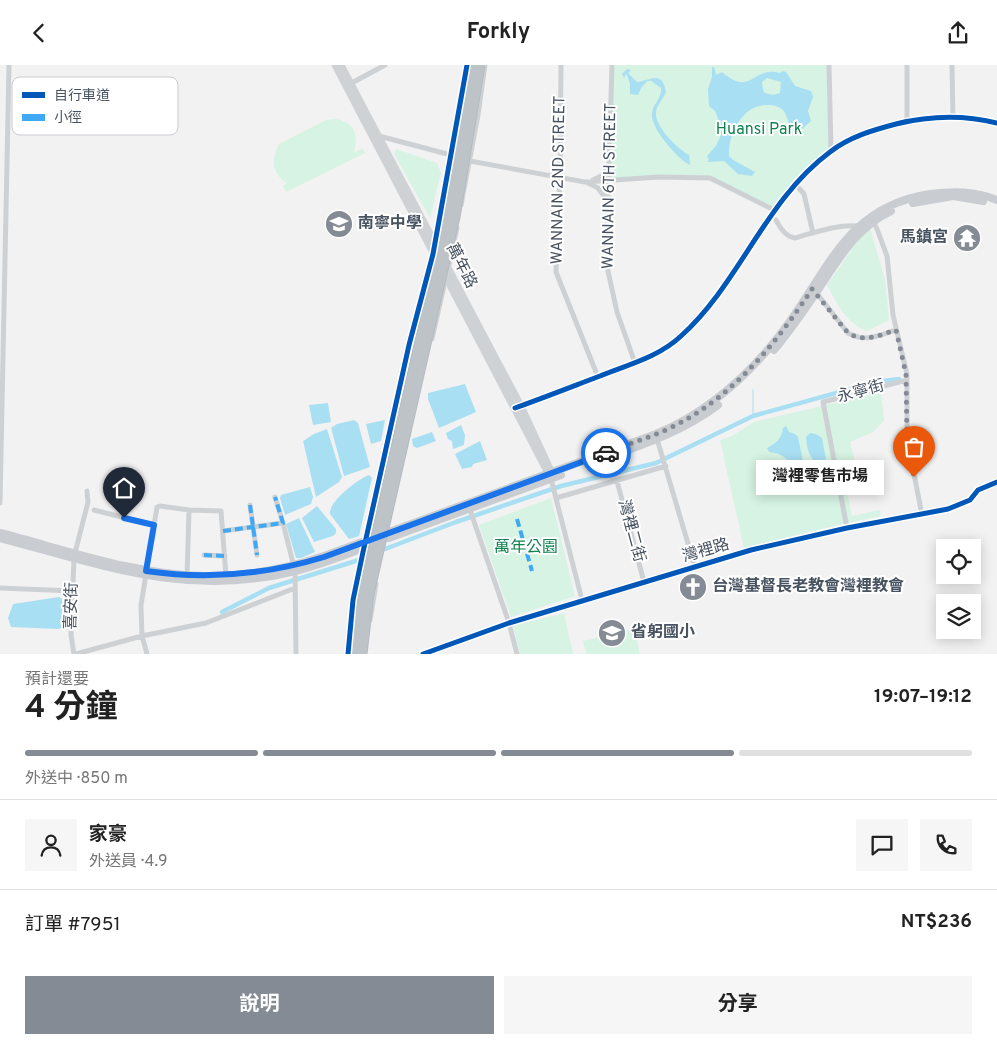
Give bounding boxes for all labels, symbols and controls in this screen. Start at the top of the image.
icon: back [25,19,53,47]
text: Forkly [467,19,530,46]
icon: share [944,19,972,47]
legend [12,77,178,135]
text: 自行車道 [54,88,110,105]
street label: WANNAIN 2ND STREET [548,95,570,265]
street label: WANNAIN 6TH STREET [599,103,621,269]
text: 小徑 [54,110,82,127]
park label: Huansi Park [716,120,802,140]
school or university icon: 南寧中學 [324,209,354,239]
place label: 南寧中學 [358,214,422,234]
temple icon: 馬鎮宮 [952,223,982,253]
place label: 馬鎮宮 [900,227,948,248]
street label: 萬年路 [441,240,481,292]
street label: 永寧街 [835,376,887,408]
pin [893,426,935,477]
courier [581,428,631,478]
icon: bag [900,433,928,461]
icon: car [592,439,620,467]
callout: 灣裡零售市場 [756,459,884,495]
pin [103,467,145,518]
text: 灣裡零售市場 [772,467,868,487]
icon: home [110,474,138,502]
street label: 灣裡二街 [613,497,649,565]
street label: 灣裡路 [680,535,732,567]
park label: 萬年公園 [494,538,558,558]
map controls [936,539,981,639]
button: locate [936,539,981,584]
church icon: 台灣基督長老教會灣裡教會 [678,572,708,602]
place label: 台灣基督長老教會灣裡教會 [712,577,904,597]
street label: 喜安街 [61,582,83,630]
button: layers [936,594,981,639]
school or university icon: 省躬國小 [597,618,627,648]
place label: 省躬國小 [631,623,695,643]
text: 預計還要 [25,670,89,690]
text: 19:07–19:12 [874,685,972,709]
text: 4 分鐘 [25,689,118,729]
text: 外送中 · 850 m [25,769,128,789]
button: person [25,819,77,871]
button: chat [856,819,908,871]
button: phone [920,819,972,871]
text: 家豪 [89,823,127,847]
text: 外送員 · 4.9 [89,852,168,872]
text: NT$236 [901,910,972,934]
text: 訂單 #7951 [25,913,121,937]
button: 說明 [25,976,494,1034]
button: 分享 [504,976,972,1034]

